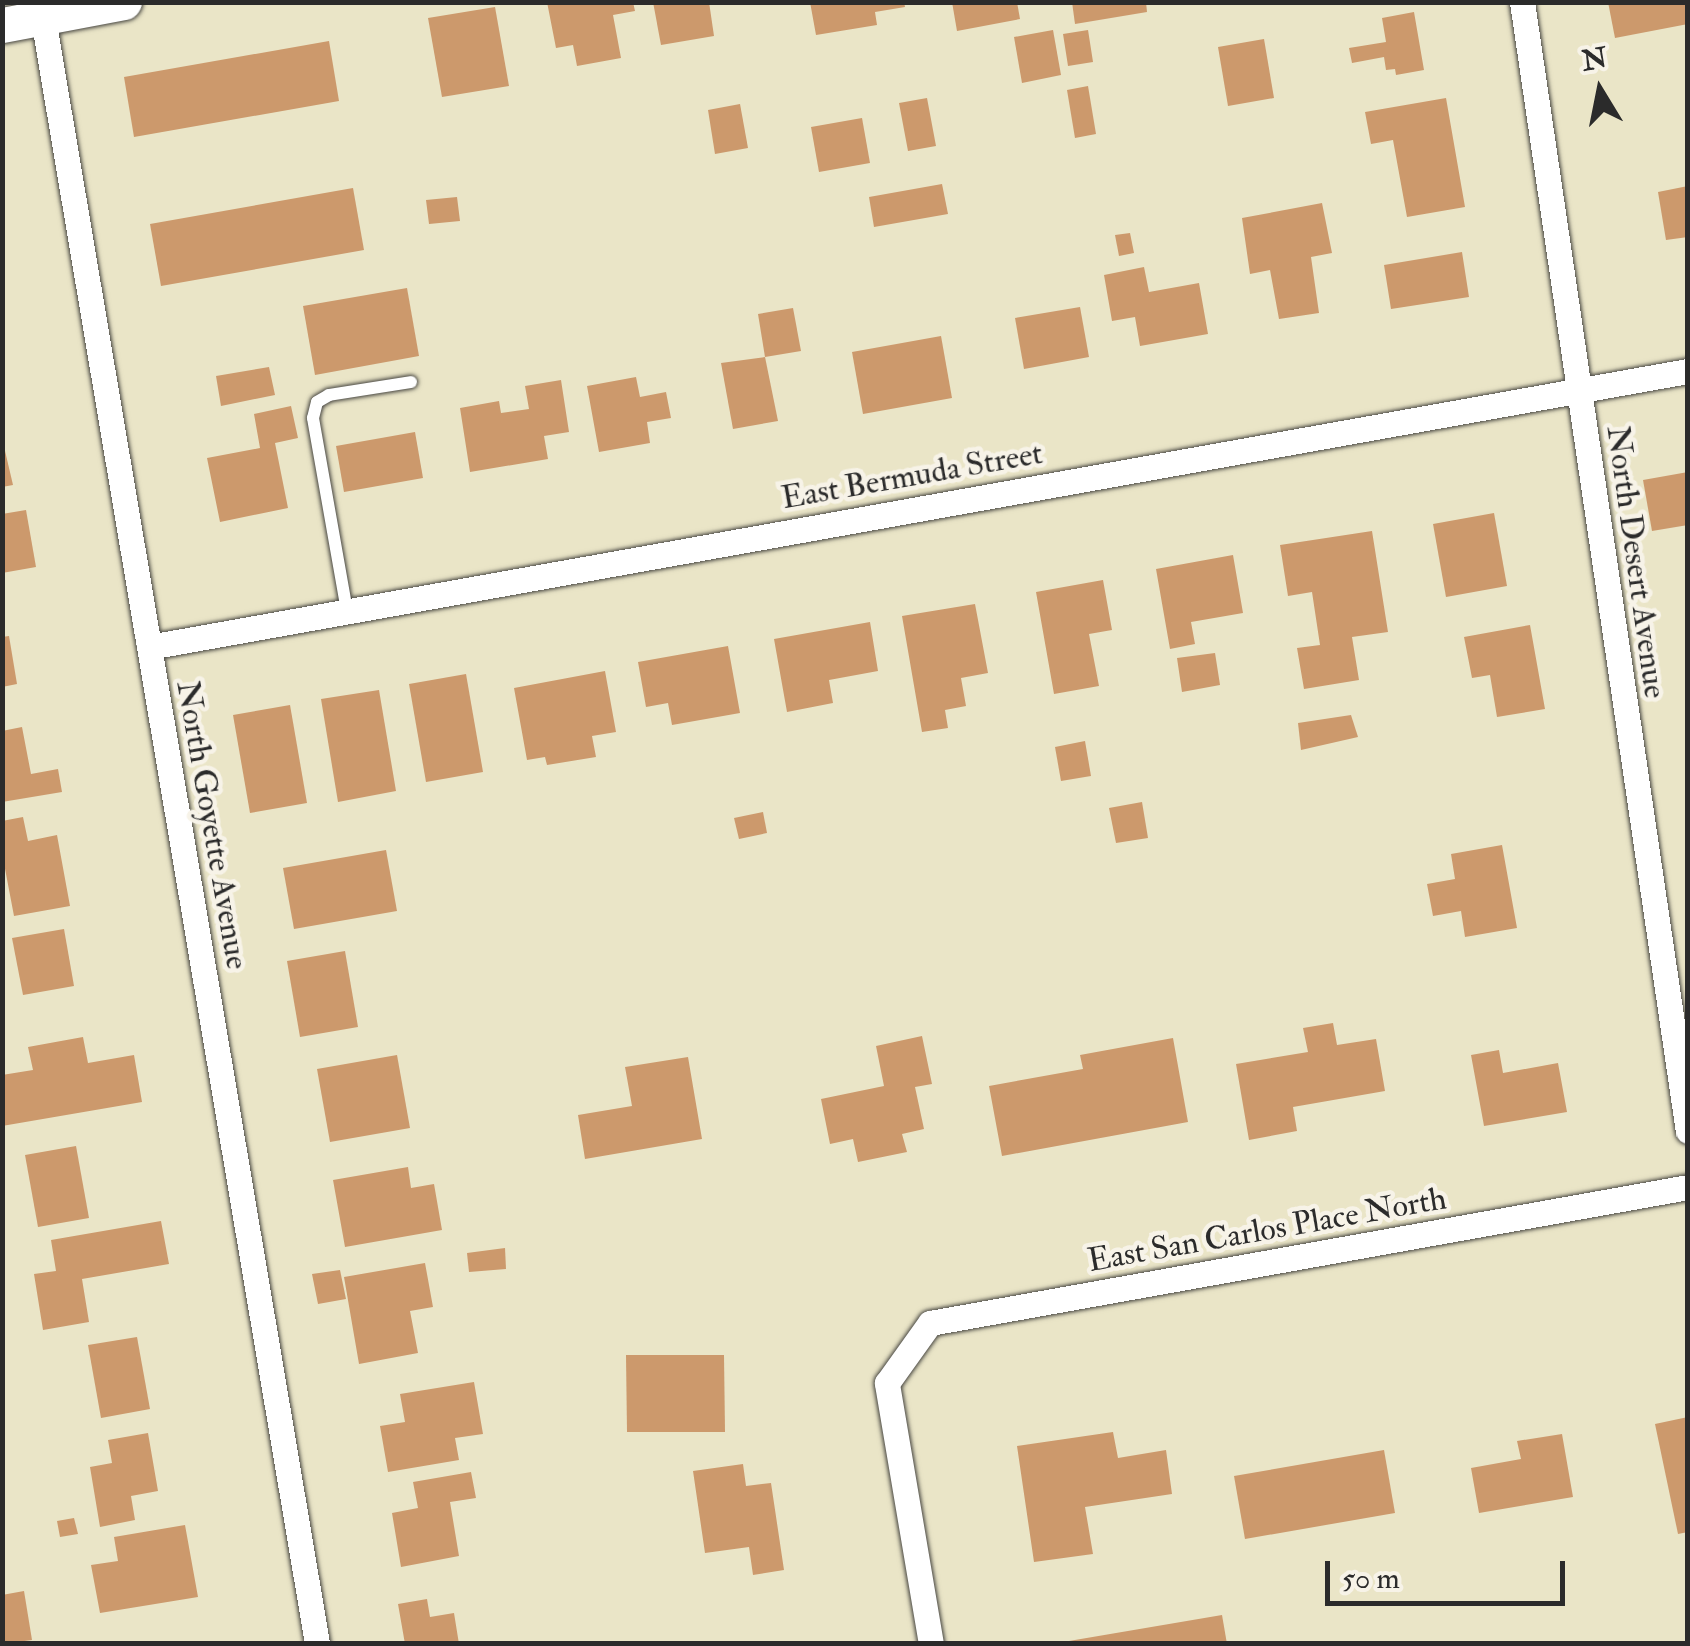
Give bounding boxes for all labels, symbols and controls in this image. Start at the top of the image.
north arrow [1550,40,1650,140]
text: N [1579,41,1610,79]
street label: North Desert Avenue [1598,423,1674,701]
street label: East Bermuda Street [778,434,1046,518]
street label: North Goyette Avenue [168,678,256,972]
street label: East San Carlos Place North [1085,1180,1449,1280]
scale bar [1330,1541,1570,1603]
text: 50 m [1342,1560,1400,1597]

